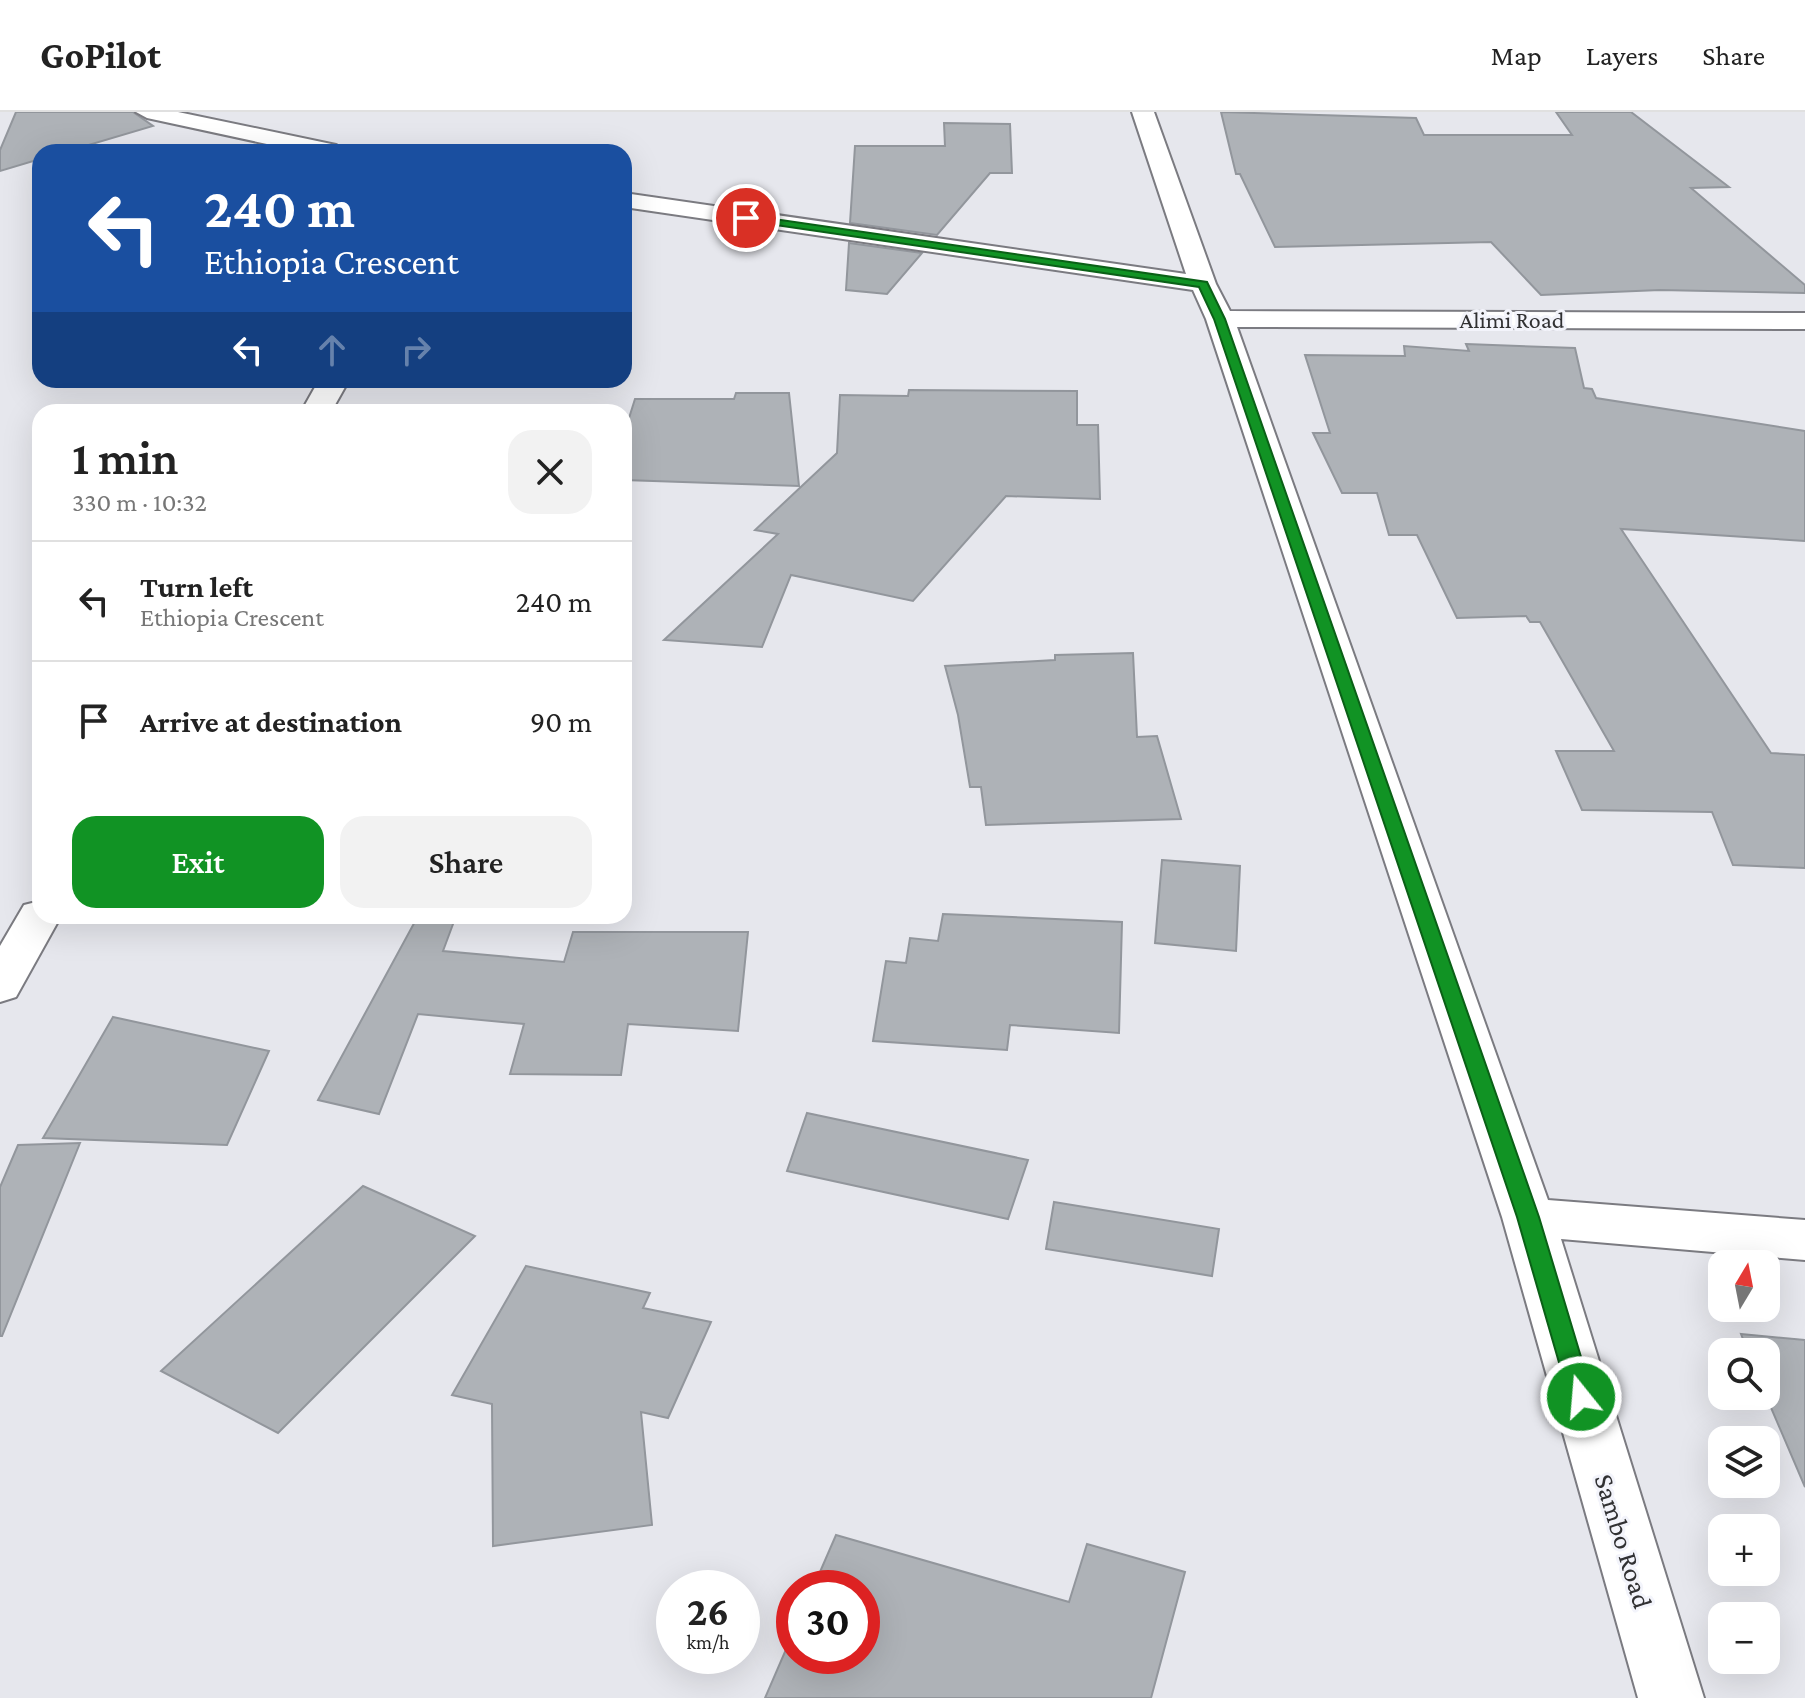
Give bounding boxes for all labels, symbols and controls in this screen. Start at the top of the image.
text: GoPilot [40,34,161,76]
text: Map [1491,40,1542,71]
text: Layers [1586,40,1658,71]
text: Share [1702,40,1765,71]
icon: left [72,176,176,280]
text: 240 m [204,177,355,239]
pin [712,184,780,252]
icon: arrive [724,196,768,240]
text: Ethiopia Crescent [204,242,459,282]
street label: Alimi Road [1460,306,1565,333]
icon: left [226,328,270,372]
icon: ahead [310,328,354,372]
icon: right [394,328,438,372]
button: close [508,430,592,514]
text: 1 min [72,431,179,484]
text: 330 m · 10:32 [72,488,207,517]
text: Turn left [140,570,253,603]
icon: left [72,579,116,623]
text: 240 m [516,585,592,618]
text: Ethiopia Crescent [140,603,324,632]
icon: arrive [72,699,116,743]
text: Arrive at destination [140,705,402,738]
text: 90 m [530,705,592,738]
button: Exit [72,816,324,908]
button: Share [340,816,592,908]
north arrow [1708,1250,1780,1322]
map controls [1708,1250,1780,1674]
button: search [1708,1338,1780,1410]
position arrow [1539,1355,1623,1439]
button: layers [1708,1426,1780,1498]
street label: Sambo Road [1588,1470,1659,1612]
button: + [1708,1514,1780,1586]
speed limit sign: 30 [776,1570,880,1674]
text: 26 [687,1589,729,1634]
button: − [1708,1602,1780,1674]
text: km/h [686,1631,730,1653]

